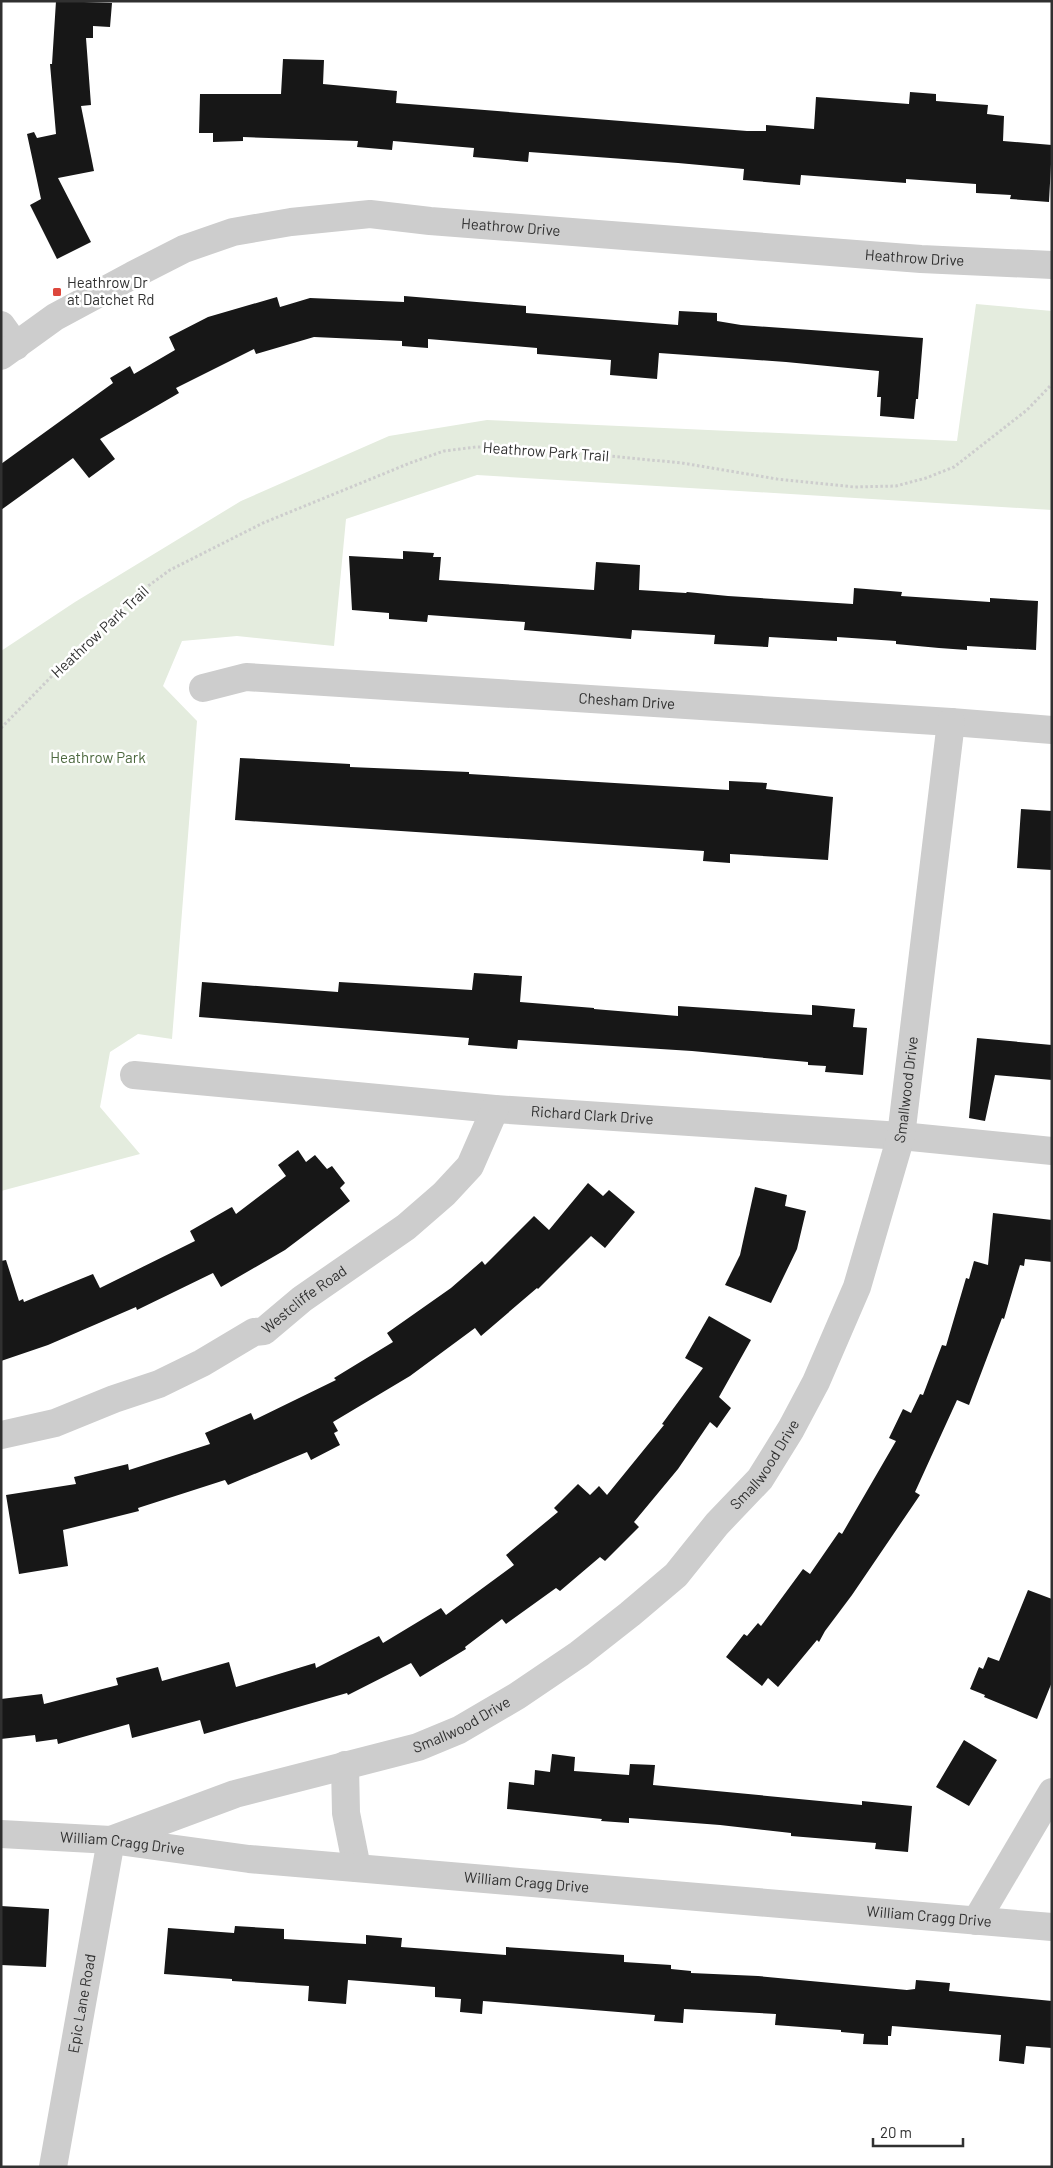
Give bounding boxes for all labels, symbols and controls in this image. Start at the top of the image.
street label: Heathrow Drive [461,213,561,239]
street label: Heathrow Drive [864,245,965,269]
place label: Heathrow Dr at Datchet Rd [67,273,155,308]
marker: Heathrow Dr at Datchet Rd [51,286,63,298]
street label: Heathrow Park Trail [482,438,610,464]
street label: Heathrow Park Trail [47,582,152,681]
street label: Chesham Drive [578,688,676,712]
park label: Heathrow Park [50,748,146,766]
street label: Smallwood Drive [889,1035,921,1145]
street label: Richard Clark Drive [530,1101,654,1128]
street label: Westcliffe Road [258,1261,350,1337]
street label: Smallwood Drive [726,1416,802,1513]
street label: Smallwood Drive [411,1692,513,1756]
street label: William Cragg Drive [60,1827,186,1858]
street label: William Cragg Drive [463,1867,590,1896]
street label: William Cragg Drive [866,1901,993,1930]
street label: Epic Lane Road [63,1952,99,2054]
scale bar [873,2116,963,2148]
text: 20 m [880,2123,912,2141]

